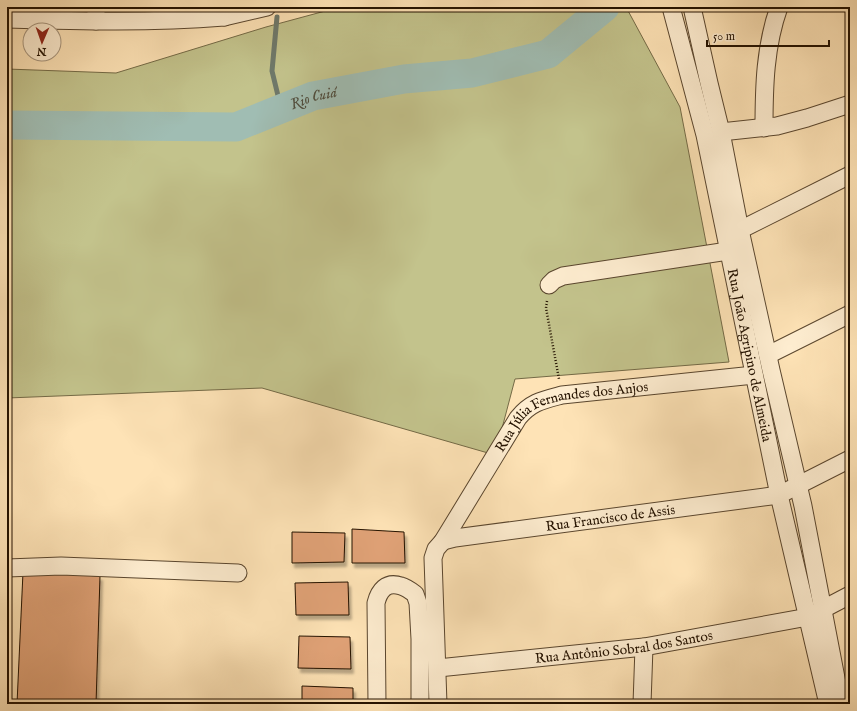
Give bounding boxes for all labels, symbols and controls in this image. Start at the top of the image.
north arrow [22,22,62,62]
scale bar [707,22,829,48]
text: 50 m [713,29,735,44]
text: N [36,44,48,58]
water label: Rio Cuiá [287,83,340,114]
street label: Rua João Agripino de Almeida [723,267,776,444]
street label: Rua Júlia Fernandes dos Anjos [491,378,649,456]
street label: Rua Francisco de Assis [544,501,676,536]
street label: Rua Antônio Sobral dos Santos [534,627,714,668]

